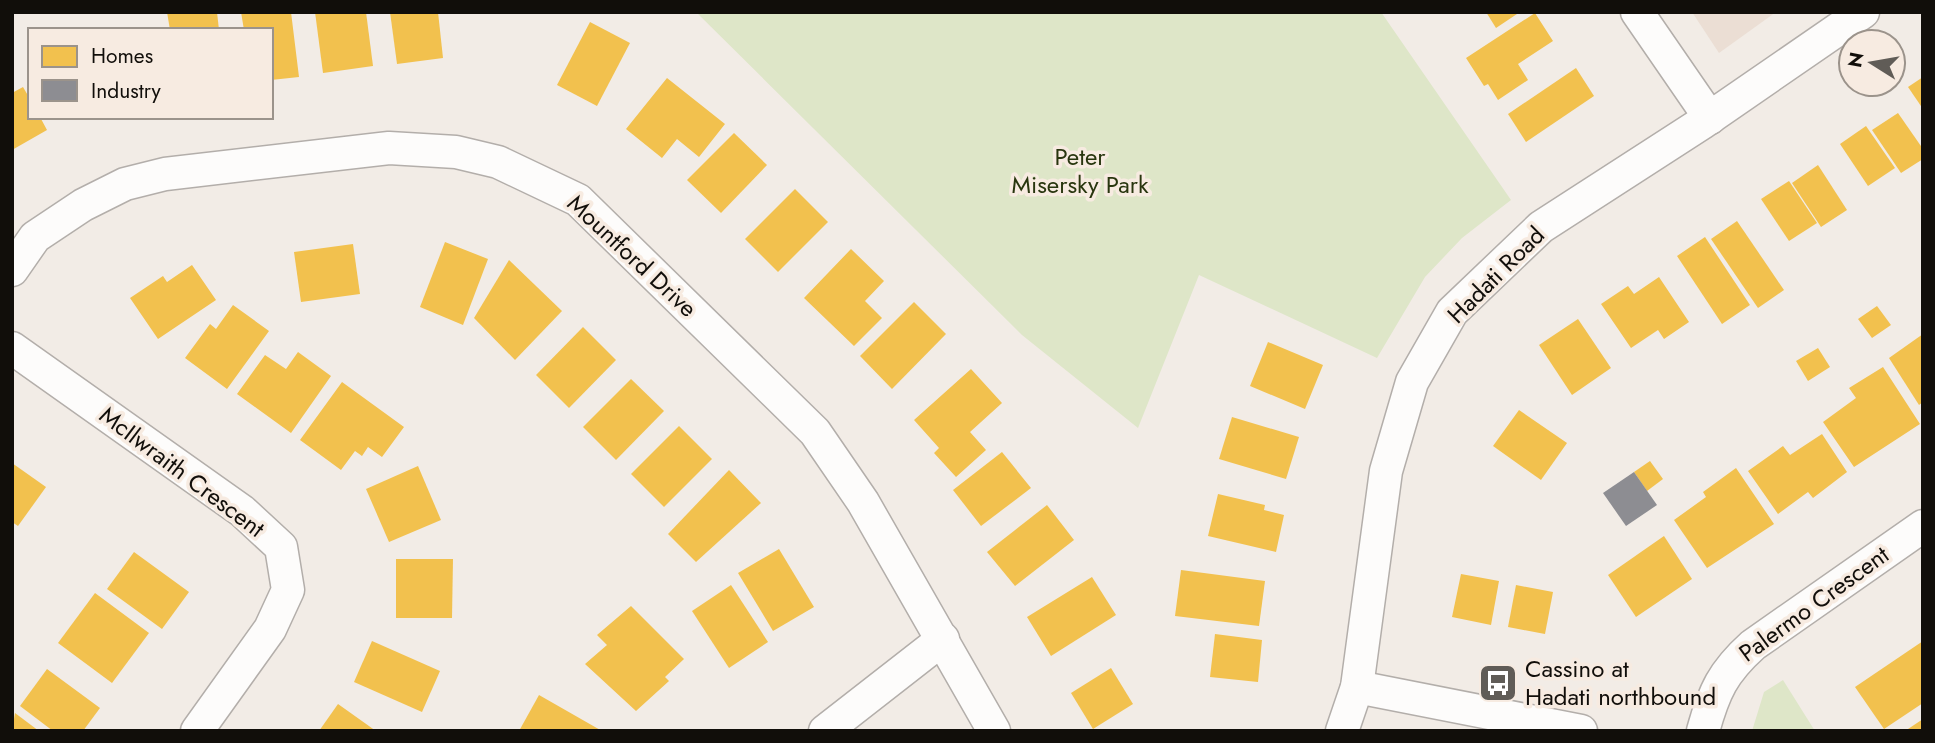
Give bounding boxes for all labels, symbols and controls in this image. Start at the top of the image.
legend [28,28,273,119]
north arrow [1837,28,1907,98]
text: Homes [91,41,153,71]
text: N [1841,50,1870,70]
text: Industry [91,76,162,106]
park label: Peter Misersky Park [1011,139,1149,202]
street label: Mountford Drive [560,186,705,325]
street label: Hadati Road [1439,218,1552,331]
street label: McIlwraith Crescent [92,398,272,546]
street label: Palermo Crescent [1732,537,1896,670]
place label: Cassino at Hadati northbound [1525,651,1716,714]
bus stop icon: Cassino at Hadati northbound [1477,662,1519,704]

